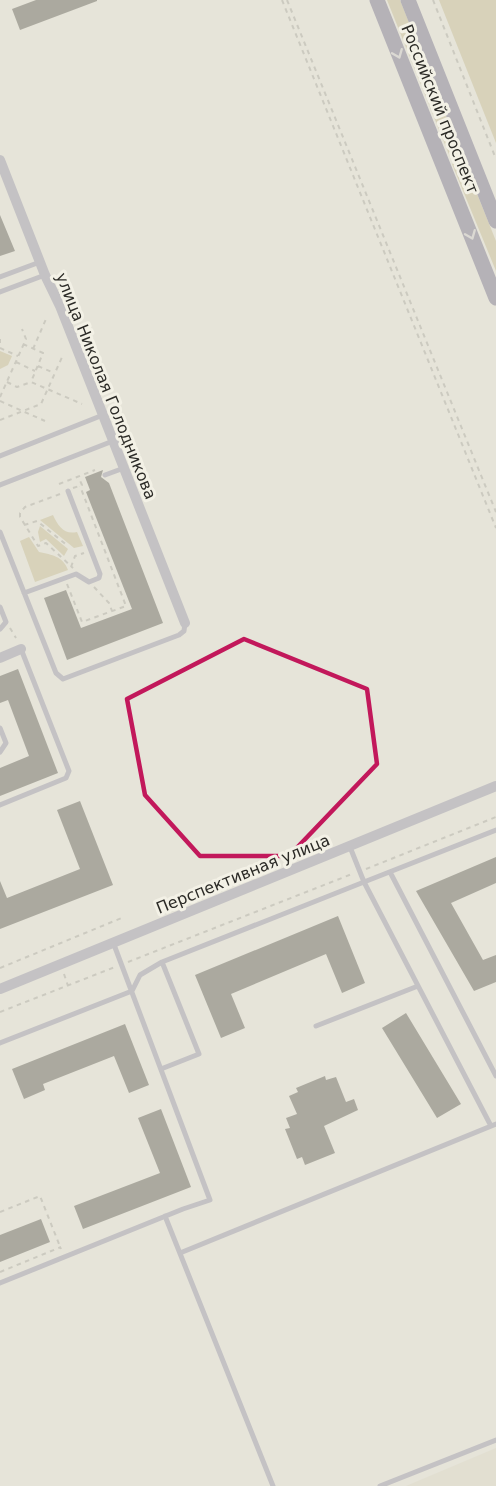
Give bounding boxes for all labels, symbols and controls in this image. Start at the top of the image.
street label: Российский проспект [397,22,483,196]
one-way arrow [391,48,403,59]
one-way arrow [464,229,476,240]
street label: улица Николая Голодникова [52,270,160,502]
street label: Перспективная улица [153,830,333,918]

